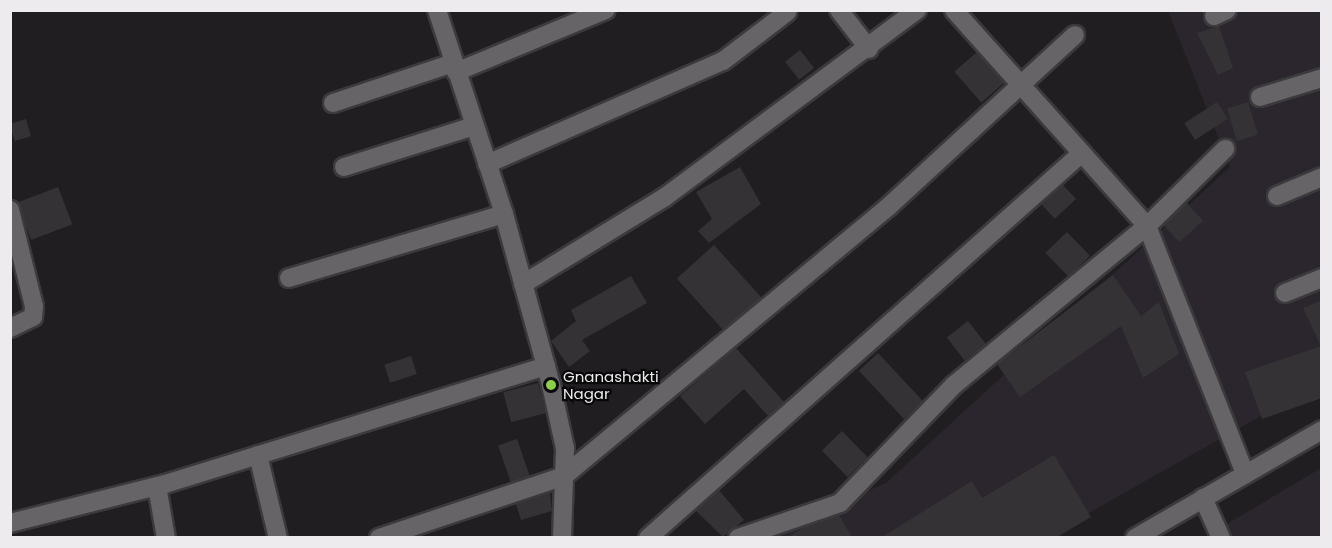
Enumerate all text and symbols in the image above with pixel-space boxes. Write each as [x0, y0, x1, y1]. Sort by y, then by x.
place label: Gnanashakti Nagar [563, 367, 659, 402]
marker: Gnanashakti Nagar [544, 378, 558, 392]

